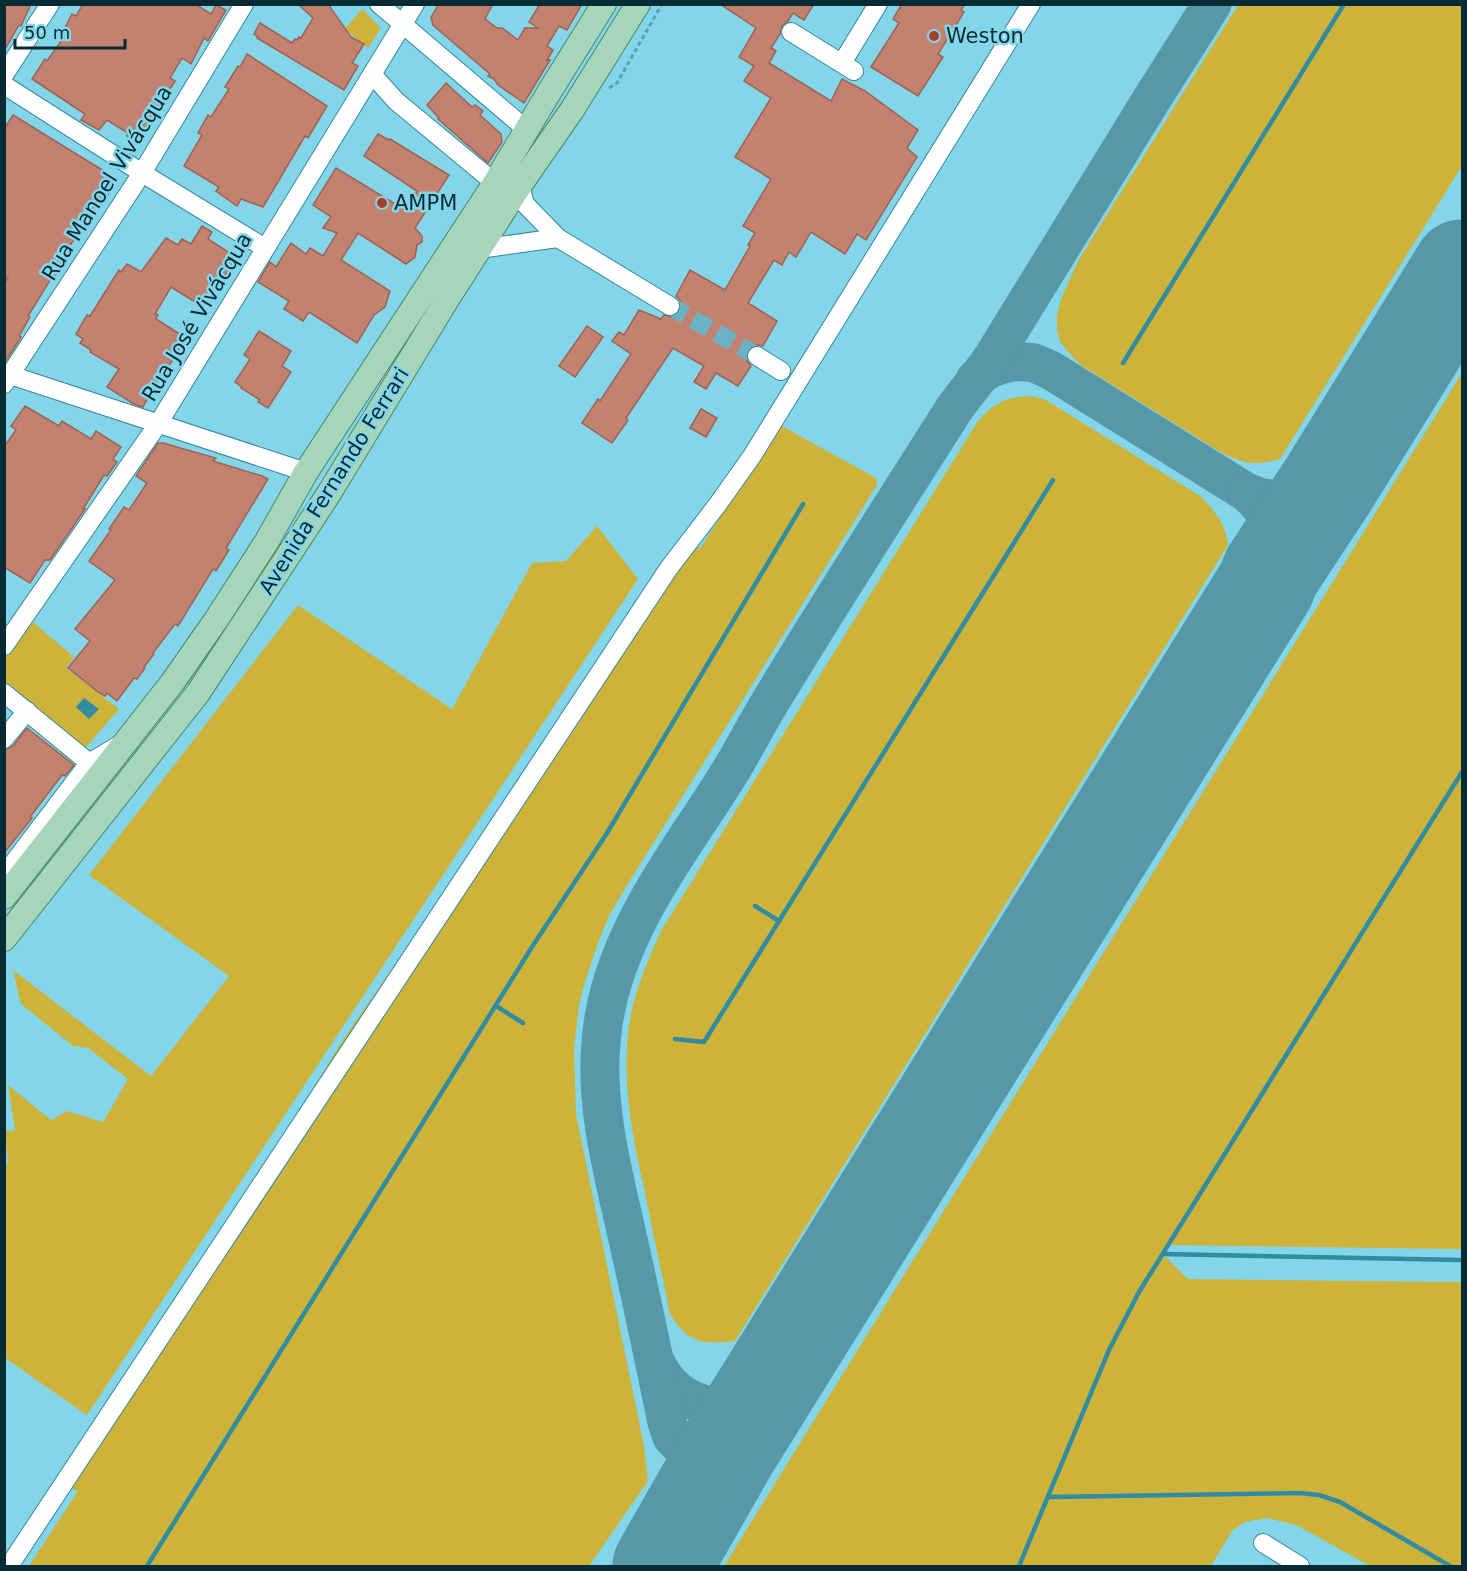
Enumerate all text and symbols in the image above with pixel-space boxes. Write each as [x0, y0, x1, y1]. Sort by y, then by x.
scale bar [15, 12, 124, 50]
text: 50 m [24, 22, 70, 43]
place label: Weston [946, 24, 1024, 48]
marker: Weston [927, 29, 941, 43]
street label: Rua Manoel Vivácqua [37, 81, 177, 285]
place label: AMPM [394, 191, 457, 215]
marker: AMPM [375, 196, 389, 210]
street label: Rua José Vivácqua [137, 228, 257, 406]
street label: Avenida Fernando Ferrari [254, 363, 414, 599]

